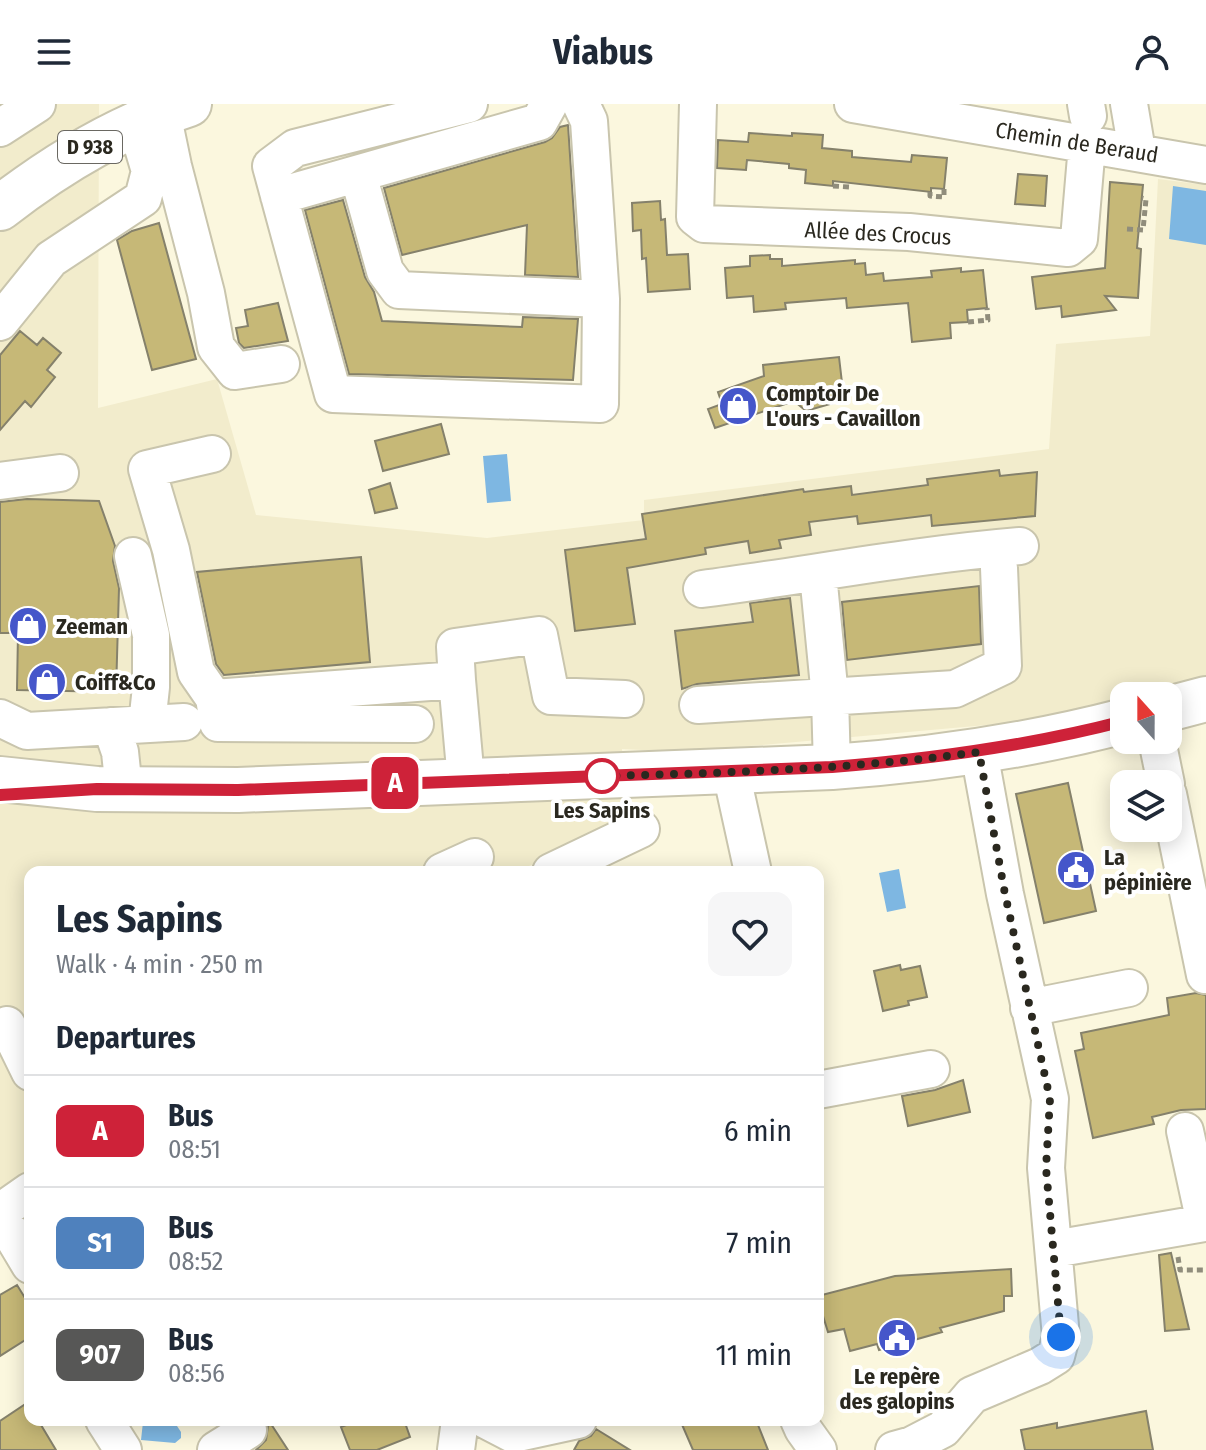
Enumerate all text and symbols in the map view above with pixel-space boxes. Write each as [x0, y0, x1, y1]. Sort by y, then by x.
icon: menu [32, 30, 76, 74]
text: Viabus [553, 30, 653, 74]
icon: person [1130, 30, 1174, 74]
street label: Chemin de Beraud [994, 116, 1160, 169]
road number: D 938 [58, 131, 122, 163]
street label: Allée des Crocus [804, 216, 952, 251]
place label: Comptoir De L'ours - Cavaillon [766, 380, 920, 432]
shop icon: Comptoir De L'ours - Cavaillon [717, 385, 759, 427]
shop icon: Zeeman [7, 605, 49, 647]
place label: Zeeman [56, 613, 128, 640]
shop icon: Coiff&Co [26, 661, 68, 703]
place label: Coiff&Co [75, 669, 156, 696]
north arrow [1110, 682, 1182, 754]
map controls [1110, 682, 1182, 842]
line badge: A [369, 757, 421, 809]
marker: Les Sapins [585, 759, 619, 793]
text: A [387, 766, 403, 799]
button: layers [1110, 770, 1182, 842]
place label: Les Sapins [554, 797, 651, 824]
place label: La pépinière [1104, 844, 1192, 896]
public building icon: La pépinière [1055, 849, 1097, 891]
button: heart [708, 892, 792, 976]
text: Les Sapins [56, 896, 222, 942]
text: Walk · 4 min · 250 m [56, 949, 264, 980]
text: Departures [56, 1020, 196, 1056]
text: Bus [168, 1098, 213, 1134]
text: 6 min [724, 1113, 792, 1149]
text: A [92, 1114, 108, 1147]
text: 08:51 [168, 1134, 221, 1165]
text: Bus [168, 1210, 213, 1246]
text: 7 min [726, 1225, 792, 1261]
text: S1 [87, 1226, 113, 1259]
text: 08:52 [168, 1246, 223, 1277]
public building icon: Le repère des galopins [876, 1317, 918, 1359]
your location [1041, 1317, 1081, 1357]
text: Bus [168, 1322, 213, 1358]
text: 11 min [716, 1337, 792, 1373]
text: 907 [79, 1338, 121, 1371]
text: 08:56 [168, 1358, 225, 1389]
place label: Le repère des galopins [840, 1363, 955, 1415]

